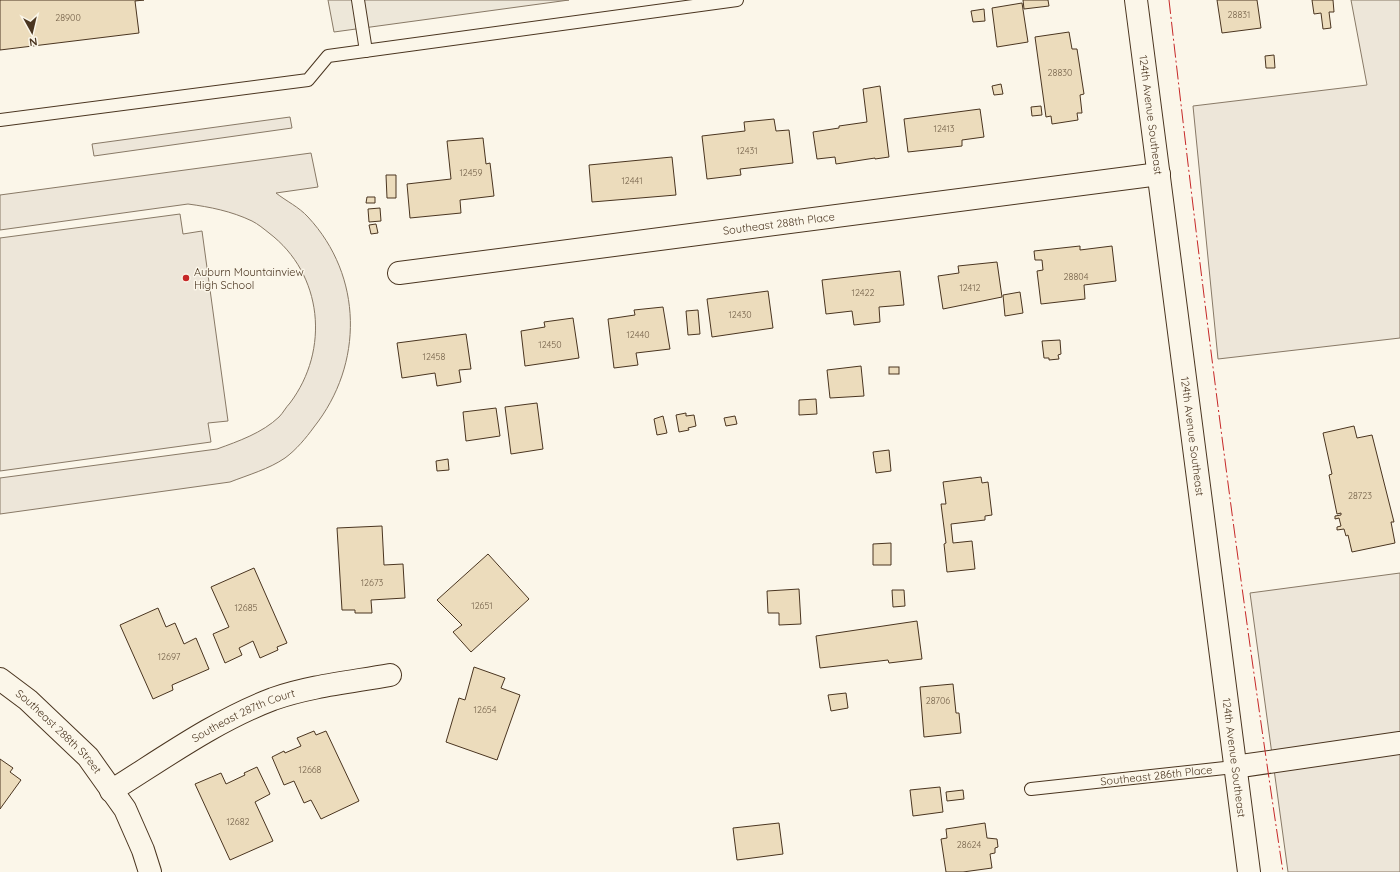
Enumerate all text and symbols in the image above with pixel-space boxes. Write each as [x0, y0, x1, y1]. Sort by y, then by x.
house number: 28831 [1228, 9, 1250, 20]
north arrow [12, 12, 52, 52]
house number: 28900 [55, 12, 81, 23]
text: N [28, 34, 38, 49]
street label: 124th Avenue Southeast [1136, 54, 1166, 176]
house number: 28830 [1048, 67, 1072, 78]
house number: 12413 [934, 123, 955, 134]
house number: 12431 [737, 145, 757, 156]
house number: 12459 [460, 167, 482, 178]
house number: 12441 [622, 175, 642, 186]
street label: Southeast 288th Place [722, 209, 836, 238]
place label: Auburn Mountainview High School [194, 265, 304, 292]
house number: 28804 [1064, 271, 1089, 282]
marker: Auburn Mountainview High School [181, 273, 191, 283]
house number: 12412 [959, 282, 981, 293]
house number: 12422 [852, 287, 874, 298]
house number: 12430 [729, 309, 752, 320]
house number: 12440 [626, 329, 650, 340]
house number: 12450 [538, 339, 562, 350]
house number: 12458 [423, 351, 446, 362]
street label: 124th Avenue Southeast [1178, 376, 1207, 497]
house number: 28723 [1348, 490, 1372, 501]
house number: 12673 [361, 577, 384, 588]
house number: 12651 [471, 600, 493, 611]
house number: 12685 [235, 602, 258, 613]
house number: 12697 [158, 651, 181, 662]
street label: Southeast 288th Street [13, 686, 105, 777]
street label: Southeast 287th Court [189, 686, 297, 745]
house number: 28706 [926, 695, 950, 706]
street label: 124th Avenue Southeast [1220, 697, 1249, 819]
house number: 12654 [474, 704, 497, 715]
street label: Southeast 286th Place [1100, 762, 1213, 788]
house number: 12668 [299, 764, 322, 775]
house number: 12682 [226, 816, 250, 827]
house number: 28624 [957, 839, 981, 850]

